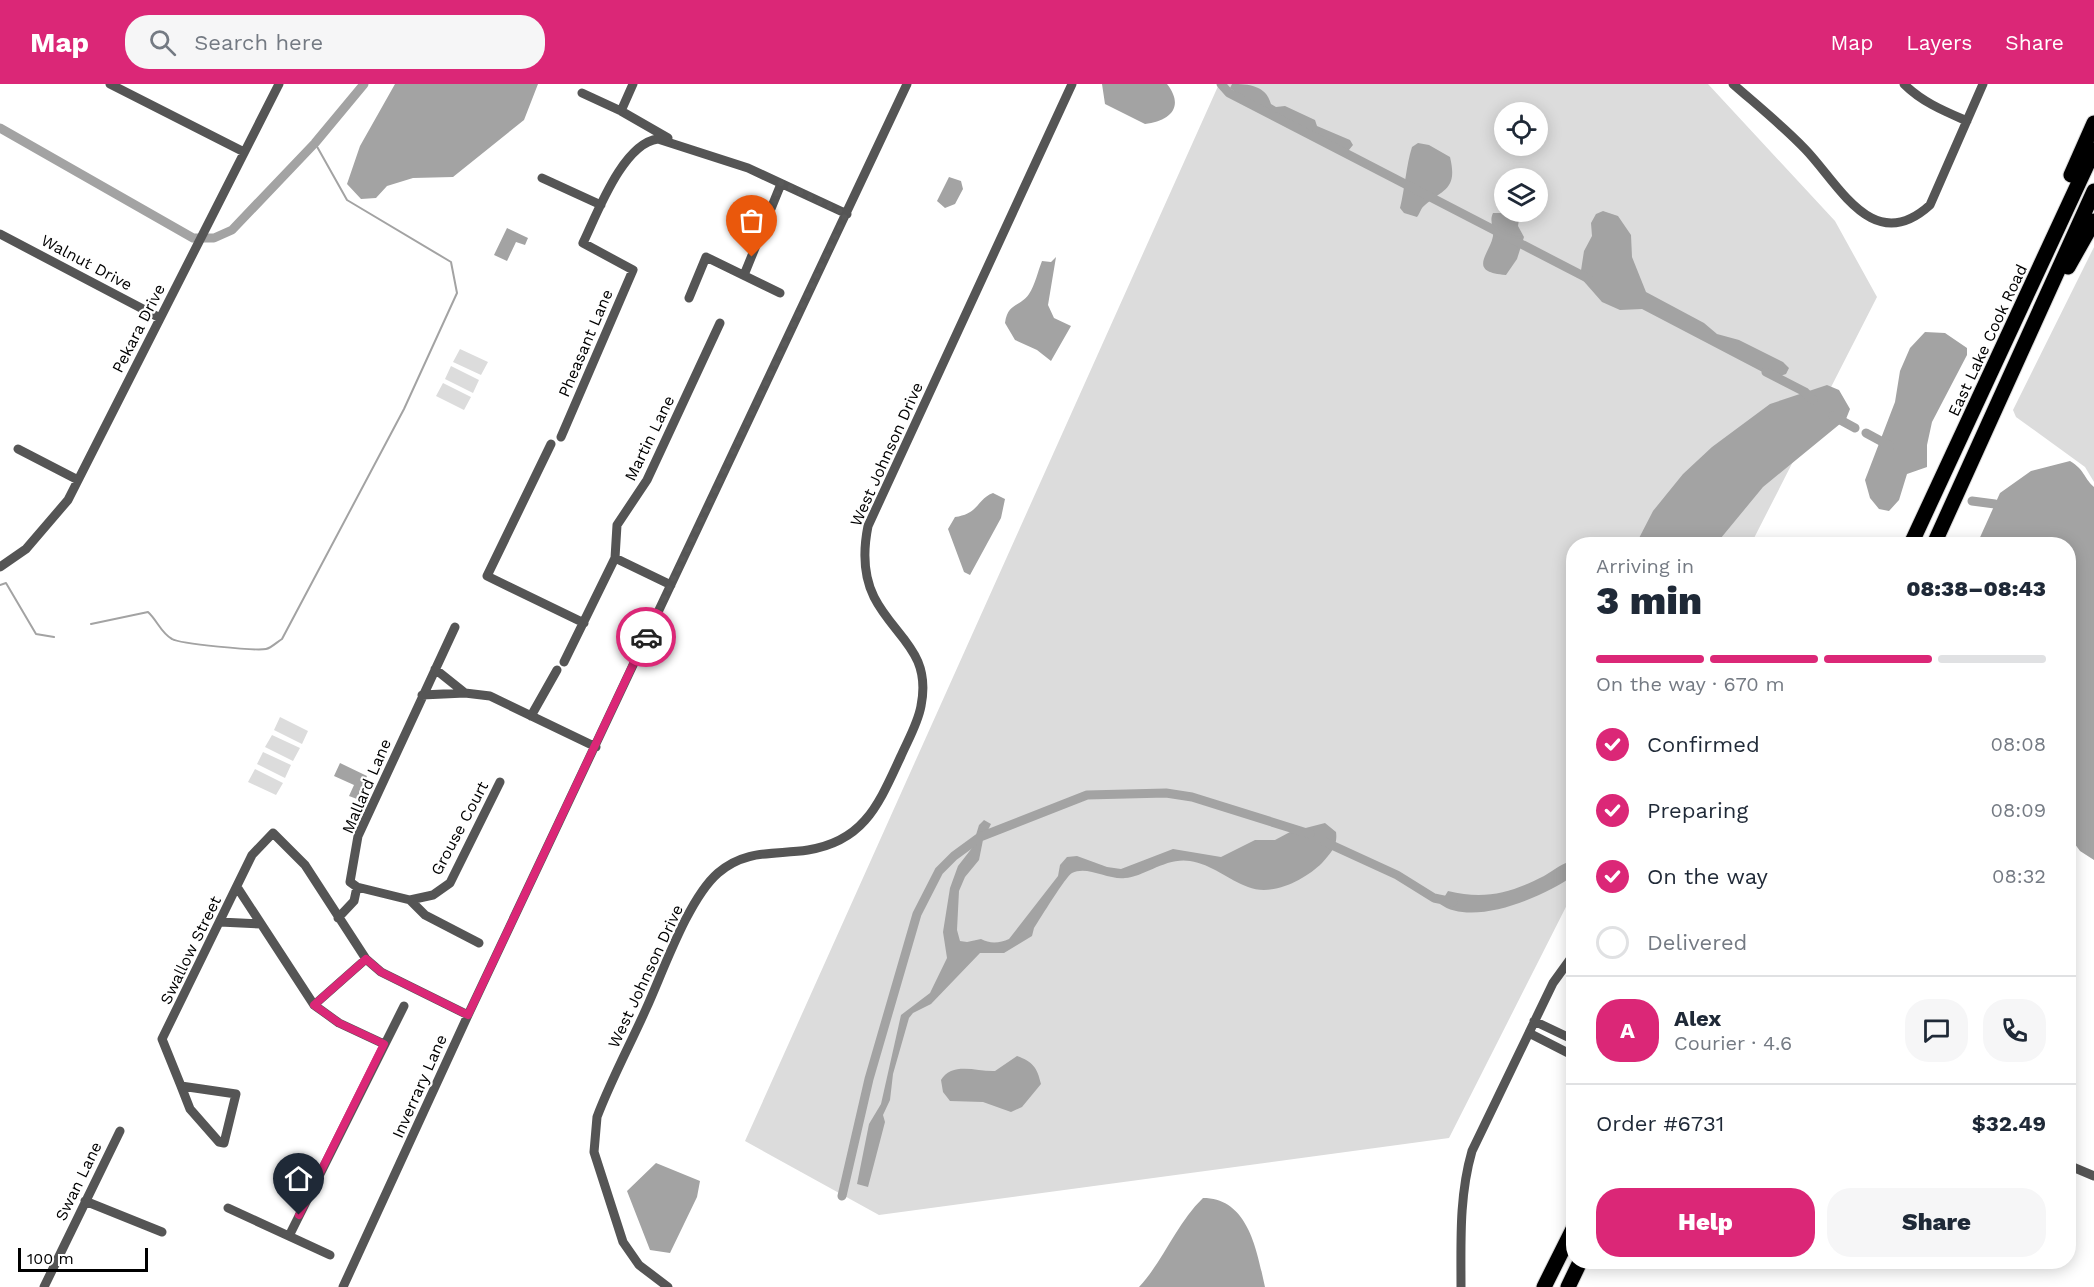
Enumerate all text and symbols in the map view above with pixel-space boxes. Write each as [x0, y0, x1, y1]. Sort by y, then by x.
search box [125, 15, 545, 69]
text: Map [30, 26, 89, 59]
icon: search [146, 26, 179, 59]
text: Search here [194, 30, 323, 55]
text: Map [1830, 30, 1873, 55]
text: Layers [1906, 30, 1972, 55]
text: Share [2005, 30, 2064, 55]
map controls [1494, 102, 1548, 222]
button: locate [1494, 102, 1548, 156]
button: layers [1494, 168, 1548, 222]
pin [726, 195, 777, 257]
icon: bag [735, 204, 768, 237]
street label: Walnut Drive [38, 230, 136, 294]
street label: East Lake Cook Road [1944, 261, 2031, 419]
street label: Pekara Drive [108, 281, 169, 376]
street label: Pheasant Lane [554, 286, 617, 400]
street label: West Johnson Drive [846, 379, 927, 529]
street label: Martin Lane [621, 392, 678, 484]
text: Arriving in [1596, 554, 1694, 578]
text: 08:38–08:43 [1906, 576, 2046, 601]
text: 3 min [1596, 578, 1702, 623]
courier [616, 607, 676, 667]
icon: car [630, 621, 663, 654]
text: On the way · 670 m [1596, 672, 1785, 696]
icon: check [1596, 728, 1629, 761]
text: Confirmed [1647, 732, 1760, 757]
text: 08:08 [1991, 732, 2046, 756]
street label: Mallard Lane [338, 736, 395, 836]
street label: Grouse Court [427, 778, 492, 878]
icon: check [1596, 794, 1629, 827]
text: Preparing [1647, 798, 1748, 823]
text: 08:09 [1991, 798, 2046, 822]
icon: check [1596, 860, 1629, 893]
text: On the way [1647, 864, 1768, 889]
text: 08:32 [1992, 864, 2046, 888]
street label: Swallow Street [156, 893, 225, 1008]
street label: West Johnson Drive [604, 902, 687, 1051]
text: Delivered [1647, 930, 1747, 955]
button: chat [1905, 999, 1968, 1062]
button: phone [1983, 999, 2046, 1062]
text: Alex [1674, 1006, 1721, 1031]
text: A [1620, 1018, 1635, 1043]
street label: Inverrary Lane [388, 1031, 451, 1141]
text: Courier · 4.6 [1674, 1031, 1792, 1055]
text: Order #6731 [1596, 1111, 1724, 1136]
text: $32.49 [1972, 1111, 2046, 1136]
street label: Swan Lane [51, 1139, 106, 1224]
pin [273, 1153, 324, 1215]
icon: home [282, 1162, 315, 1195]
button: Help [1596, 1188, 1815, 1257]
button: Share [1827, 1188, 2046, 1257]
scale bar [18, 1245, 148, 1272]
text: 100 m [27, 1249, 74, 1268]

